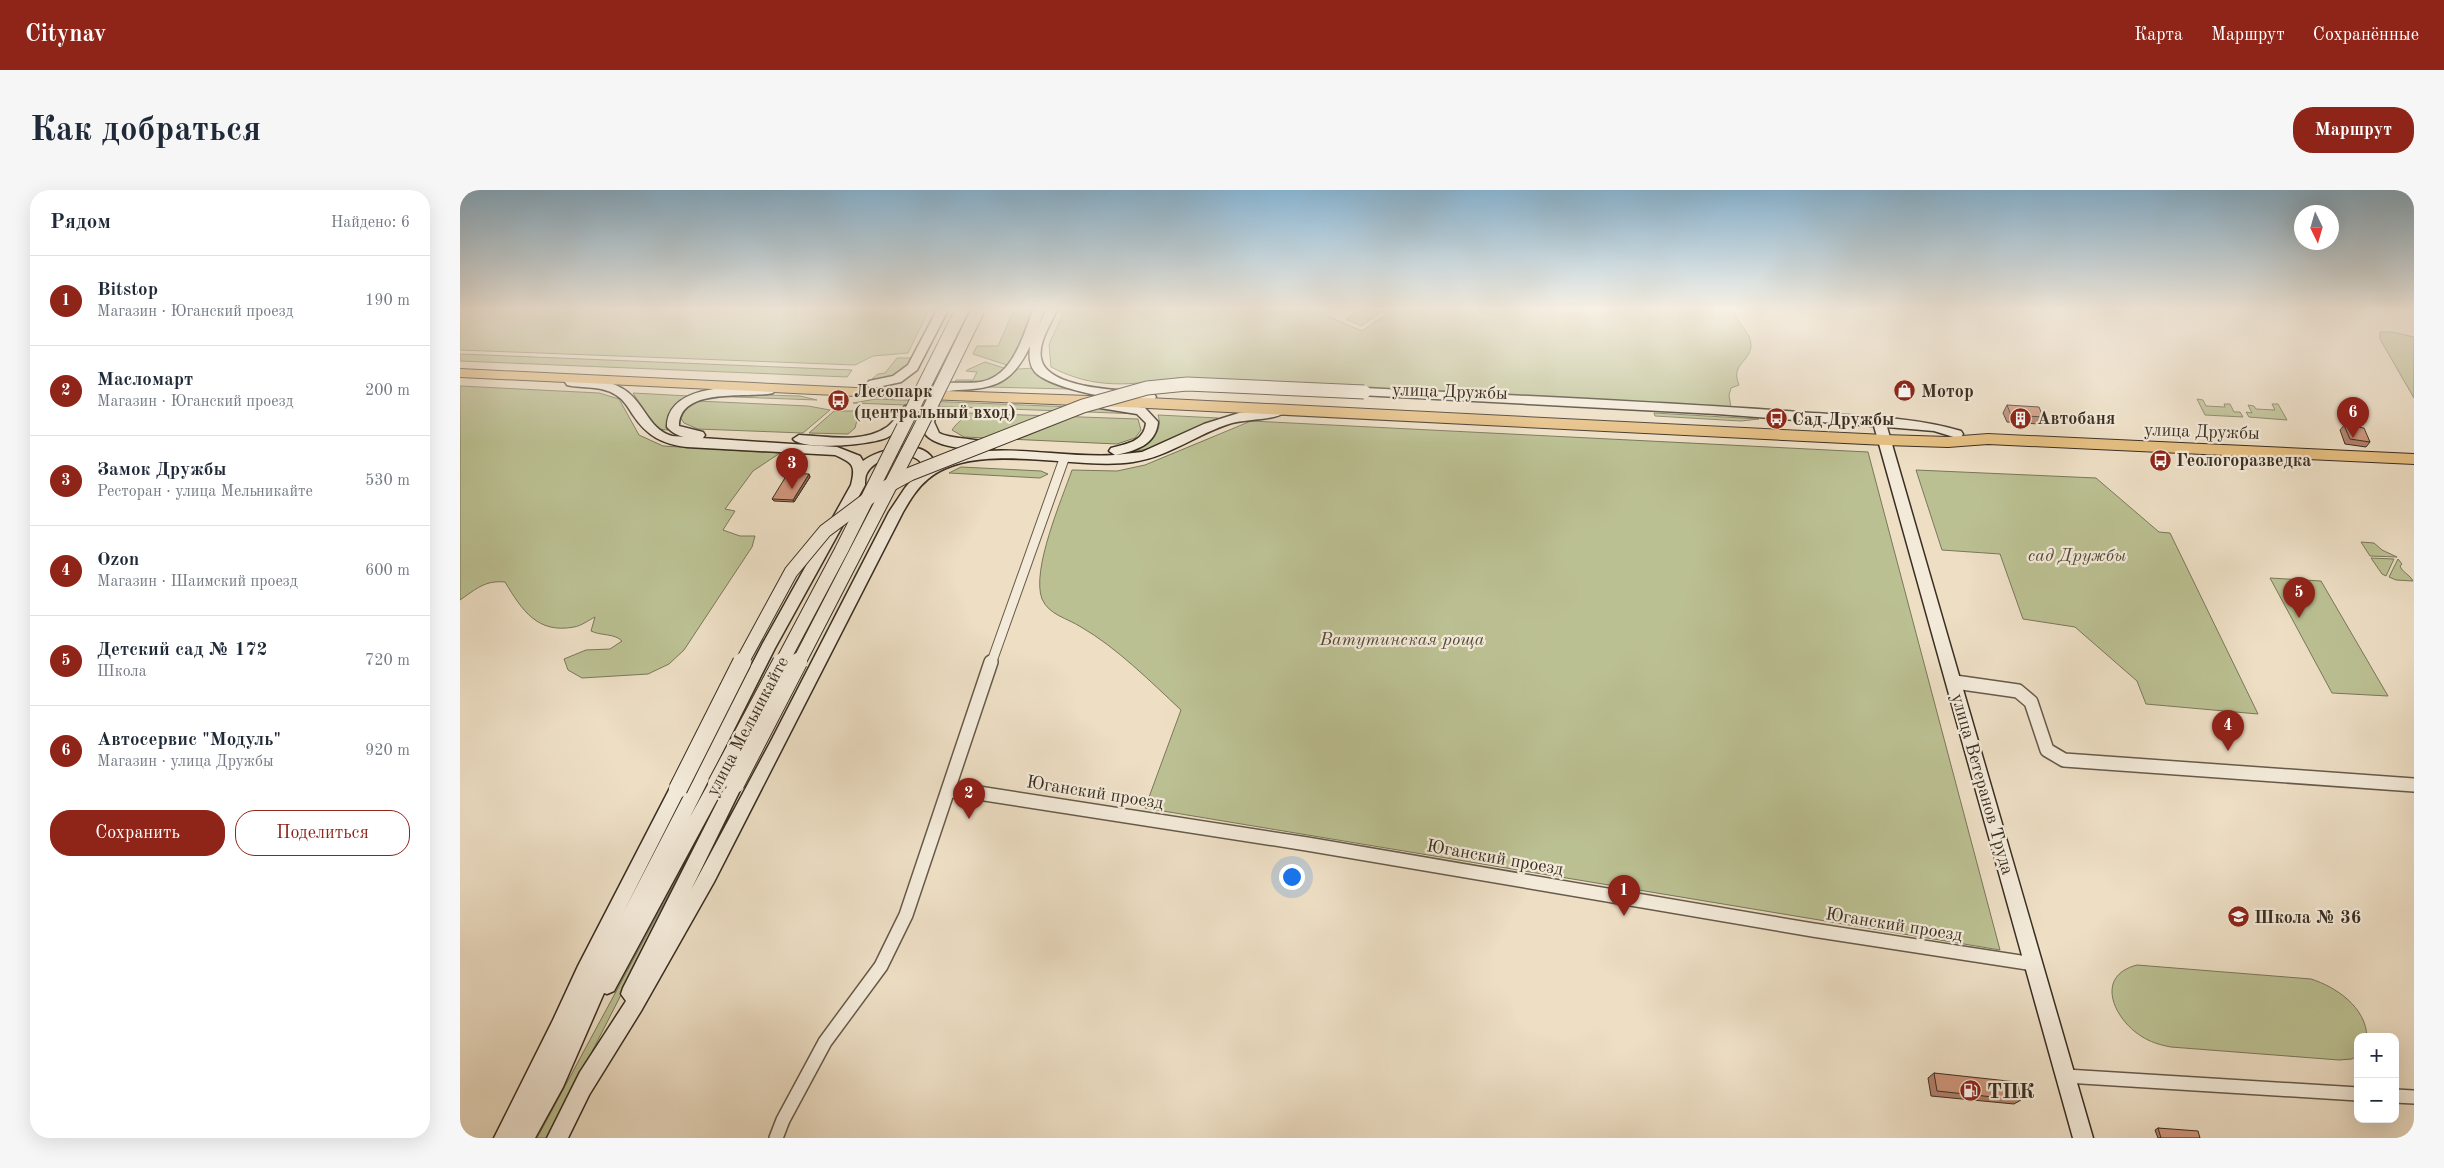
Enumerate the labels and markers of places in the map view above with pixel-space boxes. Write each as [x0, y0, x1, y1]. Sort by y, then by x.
shop icon: Мотор [1893, 379, 1917, 403]
place label: Лесопарк (центральный вход) [854, 383, 1016, 422]
place label: Мотор [1921, 383, 1974, 401]
bus stop icon: Лесопарк (центральный вход) [826, 389, 850, 413]
pin: 6 [2337, 397, 2369, 438]
building icon: Автобаня [2009, 406, 2033, 430]
bus stop icon: Сад Дружбы [1764, 407, 1788, 431]
place label: Автобаня [2037, 410, 2115, 428]
place label: Сад Дружбы [1792, 411, 1894, 429]
pin: 3 [776, 448, 808, 489]
bus stop icon: Геологоразведка [2148, 448, 2172, 472]
place label: Геологоразведка [2176, 452, 2311, 470]
pin: 5 [2283, 577, 2315, 618]
pin: 4 [2212, 710, 2244, 751]
pin: 2 [953, 778, 985, 819]
pin: 1 [1608, 875, 1640, 916]
school or university icon: Школа № 36 [2226, 905, 2250, 929]
place label: Школа № 36 [2254, 909, 2361, 927]
fuel station icon: ТПК [1959, 1079, 1983, 1103]
place label: ТПК [1987, 1082, 2035, 1103]

